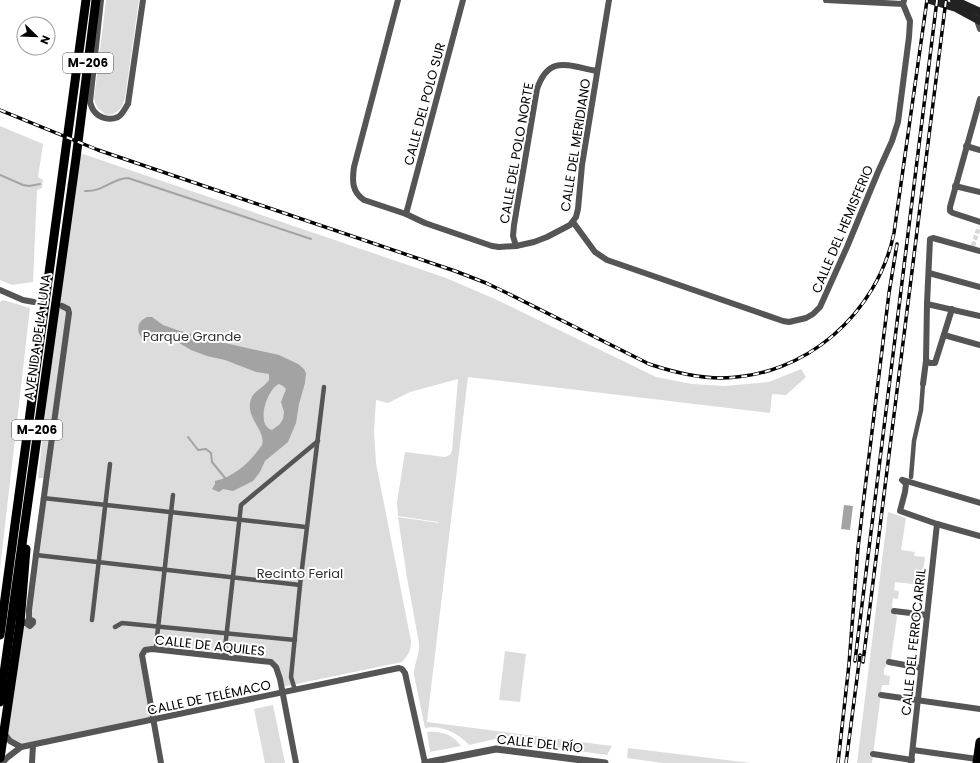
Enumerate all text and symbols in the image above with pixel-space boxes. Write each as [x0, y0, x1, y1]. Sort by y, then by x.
north arrow [16, 16, 56, 56]
text: N [36, 33, 54, 47]
street label: CALLE DEL POLO SUR [399, 40, 450, 168]
road number: M-206 [63, 53, 113, 73]
street label: CALLE DEL MERIDIANO [556, 77, 595, 213]
street label: CALLE DEL POLO NORTE [495, 81, 538, 225]
street label: CALLE DEL HEMISFERIO [807, 162, 878, 296]
street label: AVENIDA DE LA LUNA [19, 272, 56, 401]
park label: Parque Grande [143, 327, 241, 346]
road number: M-206 [12, 420, 62, 440]
park label: Recinto Ferial [257, 564, 343, 583]
street label: CALLE DEL FERROCARRIL [896, 567, 931, 717]
street label: CALLE DE AQUILES [154, 630, 266, 661]
street label: CALLE DE TELÉMACO [146, 675, 273, 720]
street label: CALLE DEL RÍO [496, 730, 584, 757]

